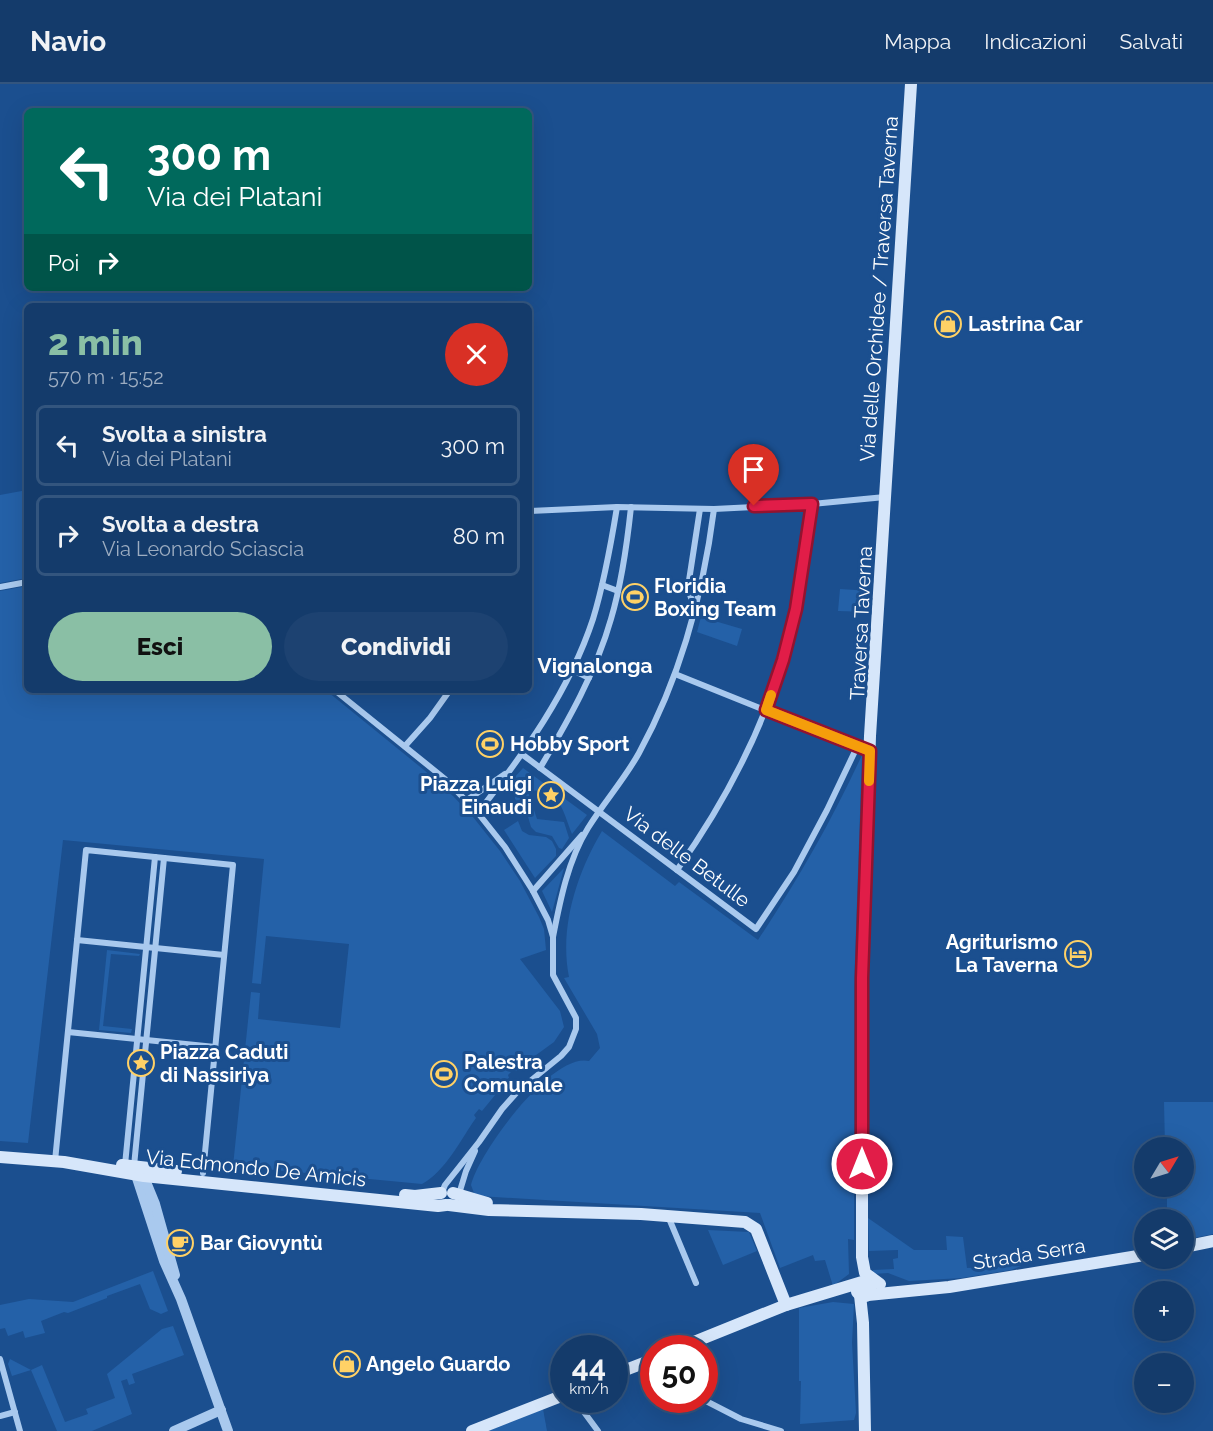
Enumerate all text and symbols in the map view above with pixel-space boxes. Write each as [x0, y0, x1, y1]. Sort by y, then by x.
text: Navio [30, 25, 106, 58]
text: Mappa [884, 29, 951, 54]
text: Indicazioni [984, 29, 1087, 54]
text: Salvati [1120, 29, 1183, 54]
street label: Via delle Orchidee / Traversa Taverna [855, 115, 903, 463]
text: 300 m [147, 131, 271, 180]
icon: left [48, 132, 126, 210]
text: Via dei Platani [147, 181, 322, 212]
icon: right [91, 246, 124, 279]
text: Poi [48, 250, 79, 276]
shop icon: Lastrina Car [933, 309, 963, 339]
place label: Lastrina Car [968, 312, 1083, 336]
text: 2 min [48, 321, 143, 363]
button: close [445, 323, 508, 386]
text: 570 m · 15:52 [48, 365, 164, 389]
text: Svolta a sinistra [102, 421, 267, 447]
icon: left [51, 429, 84, 462]
text: 300 m [440, 433, 505, 459]
pin [728, 444, 779, 506]
text: Via dei Platani [102, 447, 232, 471]
icon: arrive [737, 453, 770, 486]
text: Svolta a destra [102, 511, 259, 537]
icon: right [51, 519, 84, 552]
text: 80 m [453, 523, 505, 549]
text: Via Leonardo Sciascia [102, 537, 304, 561]
street label: Traversa Taverna [845, 545, 877, 701]
place label: Floridia Boxing Team [654, 574, 776, 621]
sports icon: Floridia Boxing Team [620, 582, 650, 612]
button: Esci [48, 612, 272, 681]
button: Condividi [284, 612, 508, 681]
district label: Vignalonga [537, 653, 653, 678]
sports icon: Hobby Sport [475, 729, 505, 759]
place label: Hobby Sport [510, 732, 630, 756]
place label: Piazza Luigi Einaudi [420, 772, 532, 819]
place icon: Piazza Luigi Einaudi [536, 780, 566, 810]
street label: Via delle Betulle [619, 802, 755, 912]
place label: Agriturismo La Taverna [946, 930, 1058, 977]
hotel icon: Agriturismo La Taverna [1063, 939, 1093, 969]
place label: Piazza Caduti di Nassiriya [160, 1040, 288, 1087]
place icon: Piazza Caduti di Nassiriya [126, 1048, 156, 1078]
place label: Palestra Comunale [464, 1050, 563, 1097]
sports icon: Palestra Comunale [429, 1059, 459, 1089]
position arrow [830, 1132, 894, 1196]
north arrow [1134, 1137, 1194, 1197]
map controls [1134, 1137, 1194, 1413]
street label: Via Edmondo De Amicis [145, 1144, 367, 1192]
button: layers [1134, 1209, 1194, 1269]
cafe icon: Bar Giovyntù [165, 1228, 195, 1258]
place label: Bar Giovyntù [200, 1231, 323, 1255]
street label: Strada Serra [971, 1233, 1087, 1275]
button: + [1134, 1281, 1194, 1341]
speed limit sign: 50 [640, 1335, 718, 1413]
shop icon: Angelo Guardo [332, 1349, 362, 1379]
text: 44 [572, 1349, 606, 1384]
place label: Angelo Guardo [366, 1352, 510, 1376]
button: − [1134, 1353, 1194, 1413]
text: km/h [569, 1380, 609, 1398]

